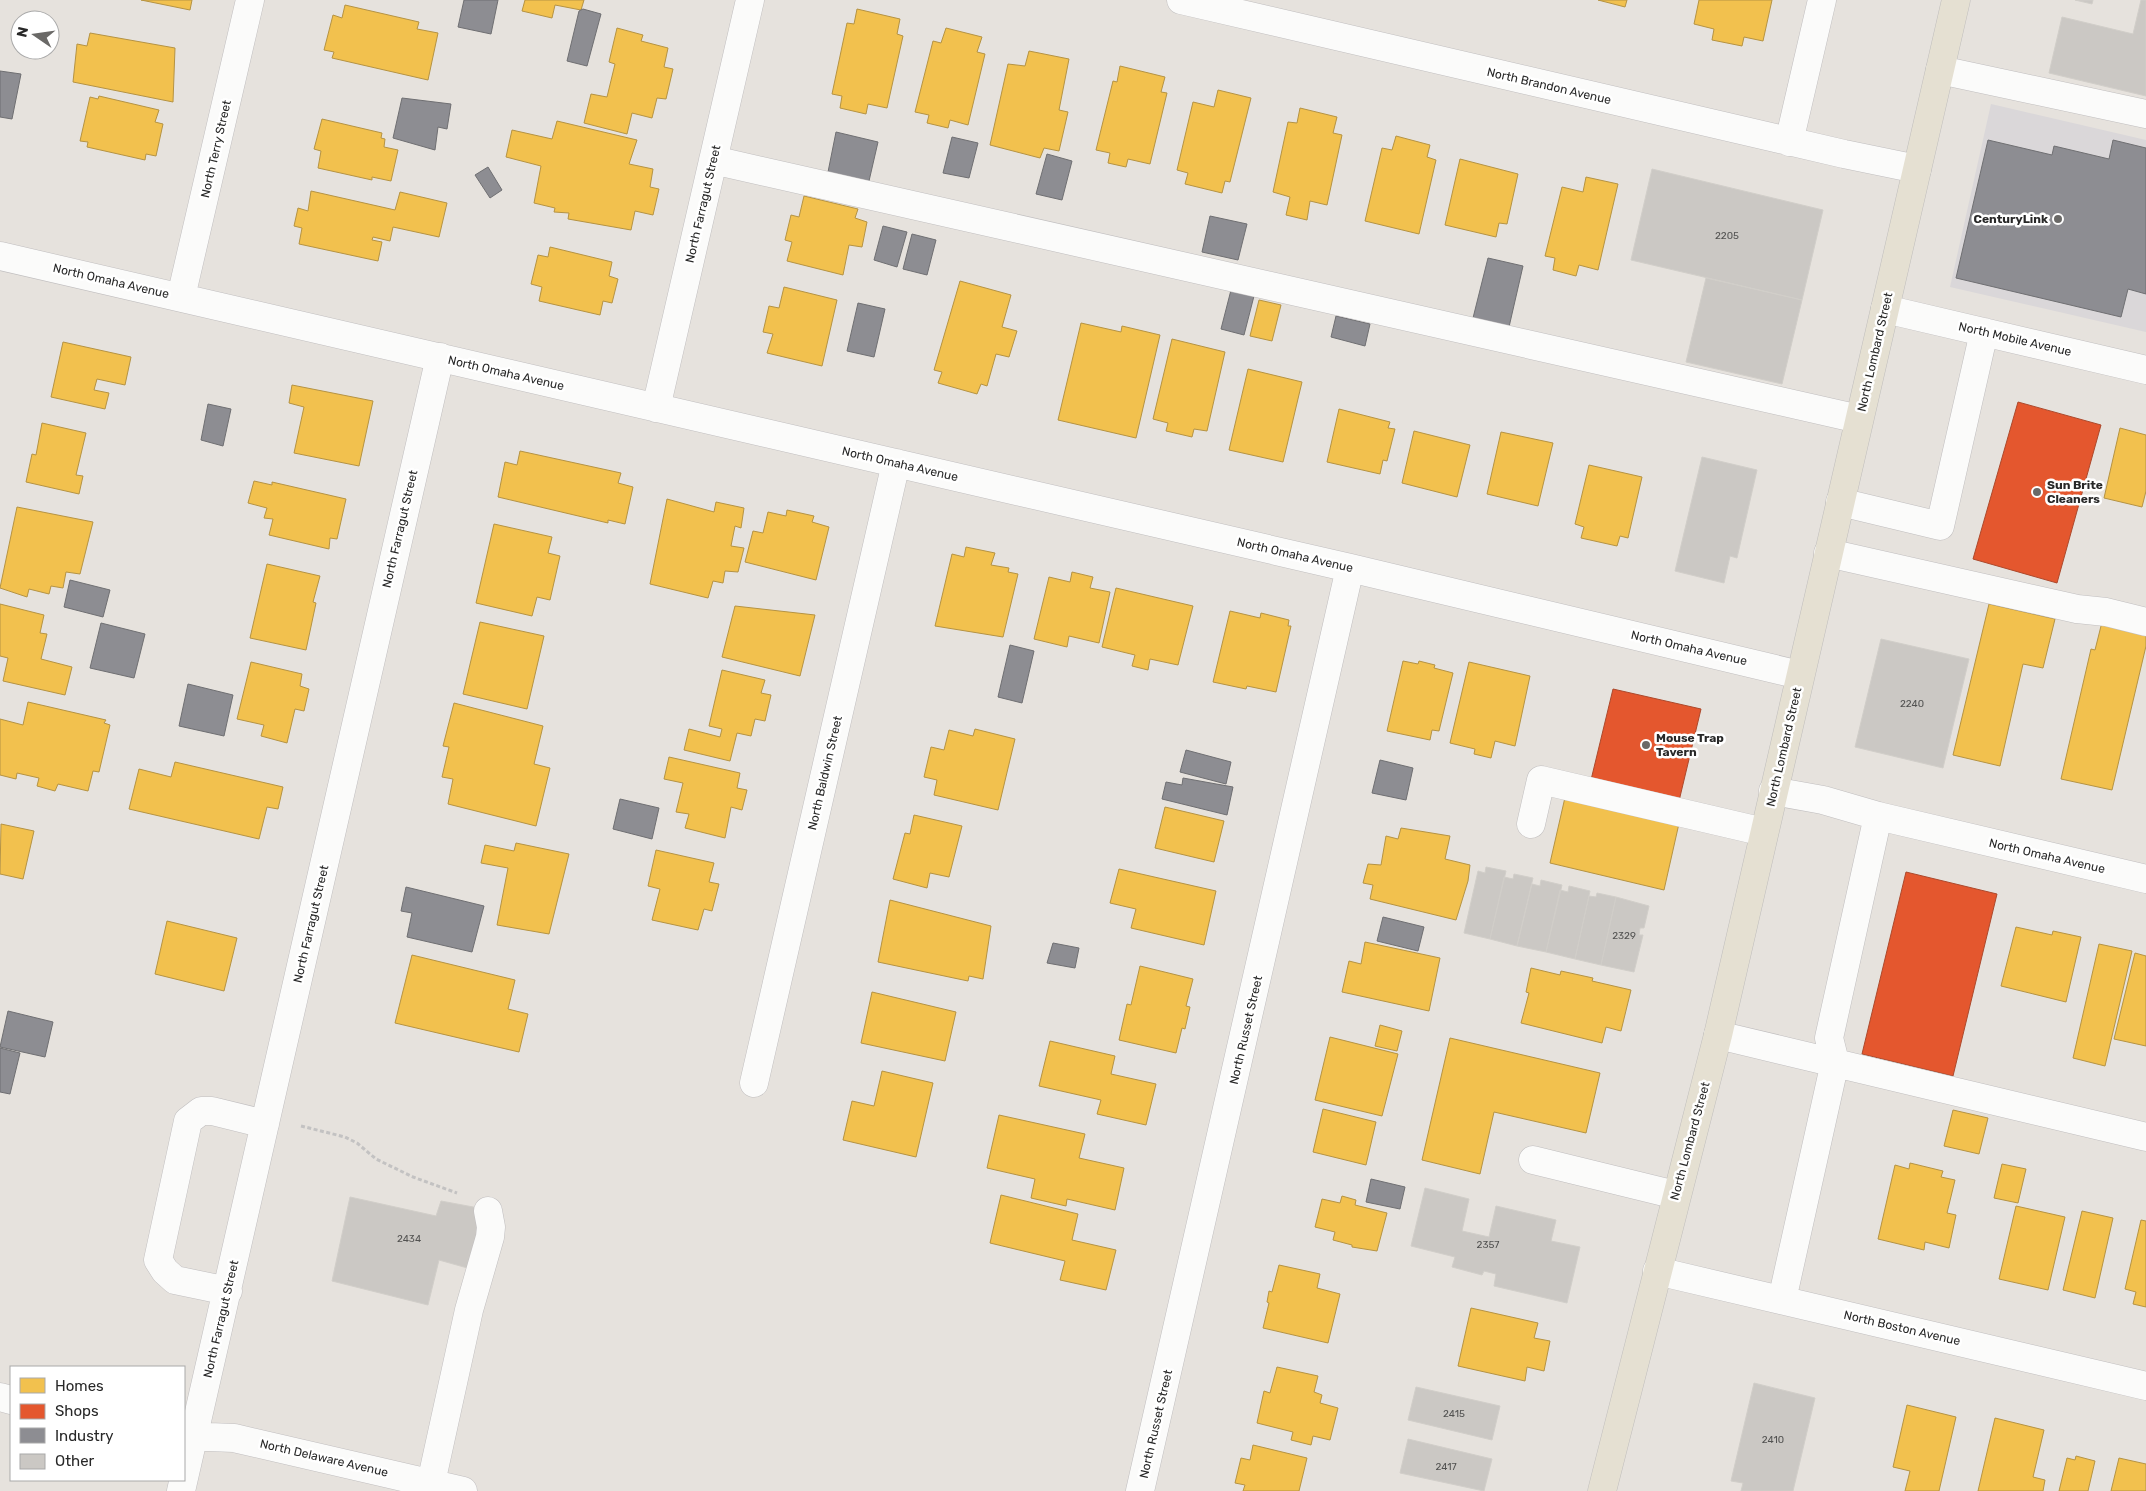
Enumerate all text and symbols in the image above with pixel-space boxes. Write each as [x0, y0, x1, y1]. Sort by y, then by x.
north arrow [10, 10, 60, 60]
text: N [13, 25, 32, 39]
street label: North Brandon Avenue [1486, 65, 1613, 107]
street label: North Terry Street [198, 98, 234, 199]
street label: North Farragut Street [683, 143, 723, 264]
place label: CenturyLink [1974, 212, 2048, 226]
marker: CenturyLink [2052, 213, 2064, 225]
house number: 2205 [1715, 230, 1739, 242]
street label: North Omaha Avenue [52, 261, 171, 301]
street label: North Lombard Street [1854, 291, 1896, 413]
street label: North Mobile Avenue [1957, 319, 2073, 359]
street label: North Omaha Avenue [447, 353, 566, 393]
street label: North Omaha Avenue [841, 444, 960, 484]
street label: North Farragut Street [380, 468, 420, 589]
place label: Sun Brite Cleaners [2047, 478, 2103, 506]
marker: Sun Brite Cleaners [2031, 486, 2043, 498]
street label: North Omaha Avenue [1236, 535, 1355, 575]
street label: North Omaha Avenue [1630, 628, 1749, 668]
street label: North Lombard Street [1763, 686, 1805, 808]
house number: 2240 [1900, 698, 1924, 710]
street label: North Baldwin Street [805, 714, 845, 832]
place label: Mouse Trap Tavern [1656, 731, 1724, 759]
marker: Mouse Trap Tavern [1640, 739, 1652, 751]
street label: North Omaha Avenue [1988, 836, 2107, 876]
street label: North Farragut Street [291, 863, 331, 984]
house number: 2329 [1612, 930, 1636, 942]
street label: North Russet Street [1227, 974, 1265, 1086]
street label: North Lombard Street [1667, 1080, 1713, 1202]
house number: 2434 [397, 1233, 421, 1245]
house number: 2357 [1477, 1239, 1499, 1251]
street label: North Farragut Street [201, 1258, 241, 1379]
street label: North Boston Avenue [1842, 1308, 1962, 1348]
legend [10, 1366, 185, 1481]
street label: North Russet Street [1137, 1368, 1175, 1480]
text: Homes [55, 1377, 104, 1395]
text: Shops [55, 1402, 99, 1420]
house number: 2415 [1443, 1408, 1465, 1420]
text: Industry [55, 1427, 114, 1445]
house number: 2410 [1762, 1434, 1784, 1446]
street label: North Delaware Avenue [259, 1436, 390, 1480]
text: Other [55, 1452, 95, 1470]
house number: 2417 [1435, 1461, 1457, 1473]

